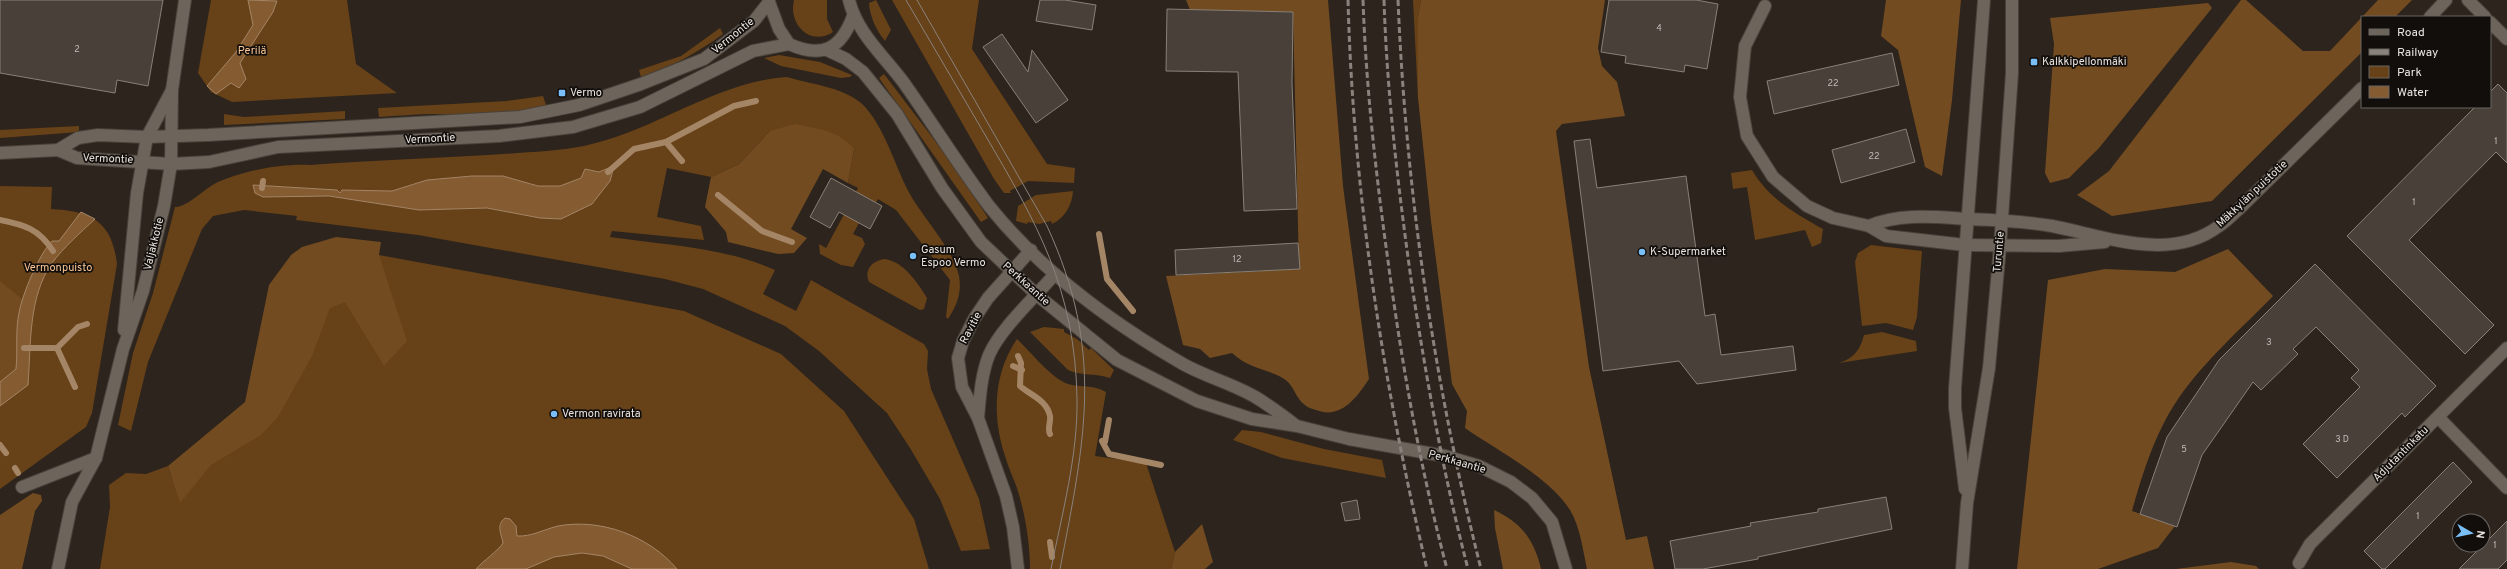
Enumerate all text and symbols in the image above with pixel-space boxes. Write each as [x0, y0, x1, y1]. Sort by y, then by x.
street label: Vermontie [709, 15, 757, 57]
legend [2361, 16, 2491, 108]
house number: 4 [1656, 23, 1662, 34]
text: Road [2397, 25, 2425, 41]
house number: 2 [74, 44, 80, 55]
park label: Perilä [238, 44, 267, 58]
text: Railway [2397, 45, 2438, 61]
place label: Kalkkipellonmäki [2042, 55, 2126, 69]
marker: Kalkkipellonmäki [2029, 57, 2039, 67]
text: Park [2397, 65, 2422, 81]
house number: 22 [1827, 78, 1839, 89]
text: Water [2397, 85, 2429, 101]
place label: Vermo [570, 86, 602, 100]
marker: Vermo [557, 88, 567, 98]
street label: Vermontie [404, 131, 456, 147]
house number: 1 [2494, 136, 2498, 147]
street label: Vermontie [82, 151, 134, 167]
house number: 22 [1868, 151, 1880, 162]
street label: Mäkkylän puistotie [2214, 157, 2290, 231]
house number: 1 [2412, 197, 2416, 208]
street label: Valjakkotie [141, 216, 167, 272]
street label: Turuntie [1990, 231, 2008, 273]
place label: Gasum Espoo Vermo [921, 243, 986, 270]
place label: K-Supermarket [1650, 245, 1726, 259]
marker: K-Supermarket [1637, 247, 1647, 257]
marker: Gasum Espoo Vermo [908, 251, 918, 261]
house number: 12 [1233, 254, 1241, 265]
street label: Perkkaantie [999, 259, 1053, 309]
park label: Vermonpuisto [24, 261, 92, 275]
street label: Ravitie [957, 310, 985, 346]
house number: 3 [2266, 337, 2272, 348]
place label: Vermon ravirata [562, 407, 641, 421]
marker: Vermon ravirata [549, 409, 559, 419]
street label: Adjutantinkatu [2370, 423, 2432, 485]
house number: 3 D [2335, 434, 2349, 445]
house number: 5 [2181, 444, 2187, 455]
street label: Perkkaantie [1427, 447, 1487, 477]
house number: 1 [2416, 511, 2420, 522]
north arrow [2451, 513, 2491, 553]
text: N [2472, 529, 2487, 539]
house number: 1 [2493, 540, 2497, 551]

